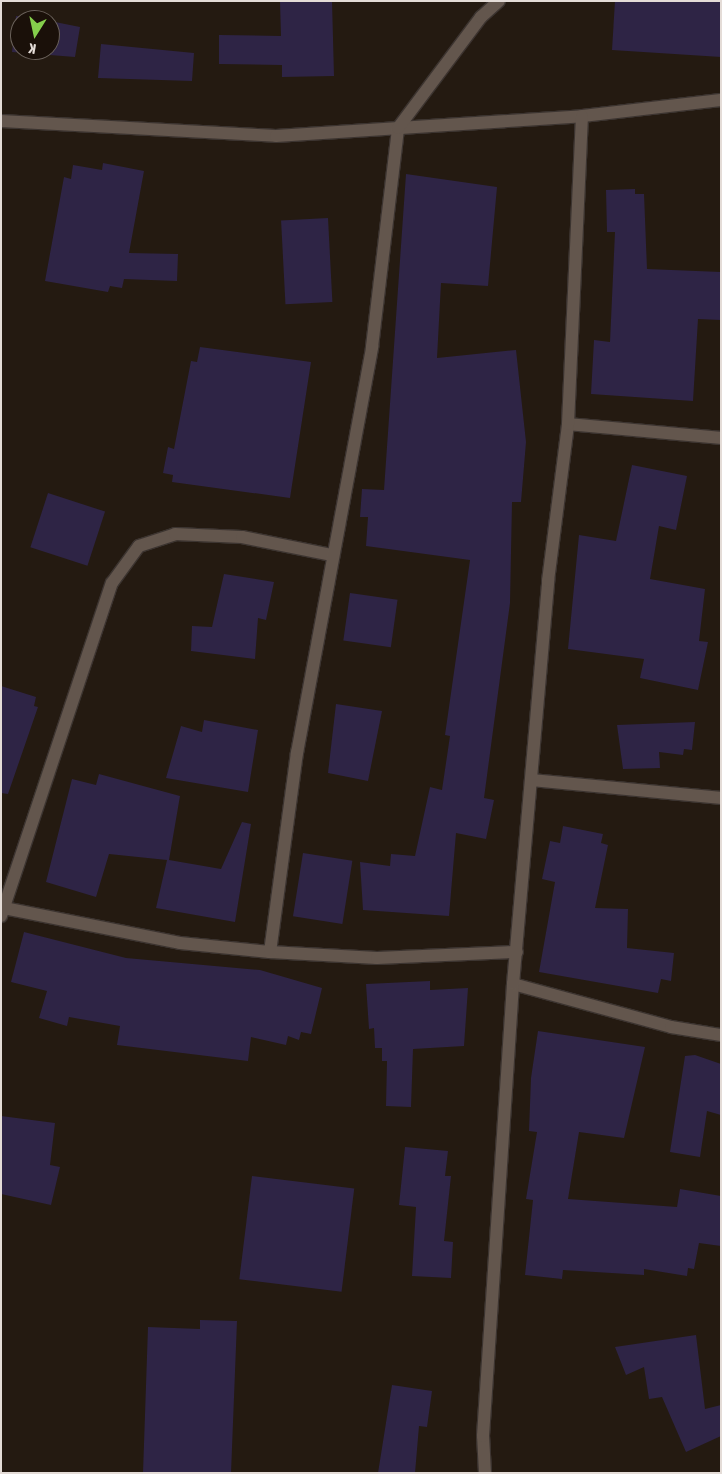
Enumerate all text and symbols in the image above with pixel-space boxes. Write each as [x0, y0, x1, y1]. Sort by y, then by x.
north arrow [10, 10, 60, 60]
text: K [28, 40, 37, 57]

